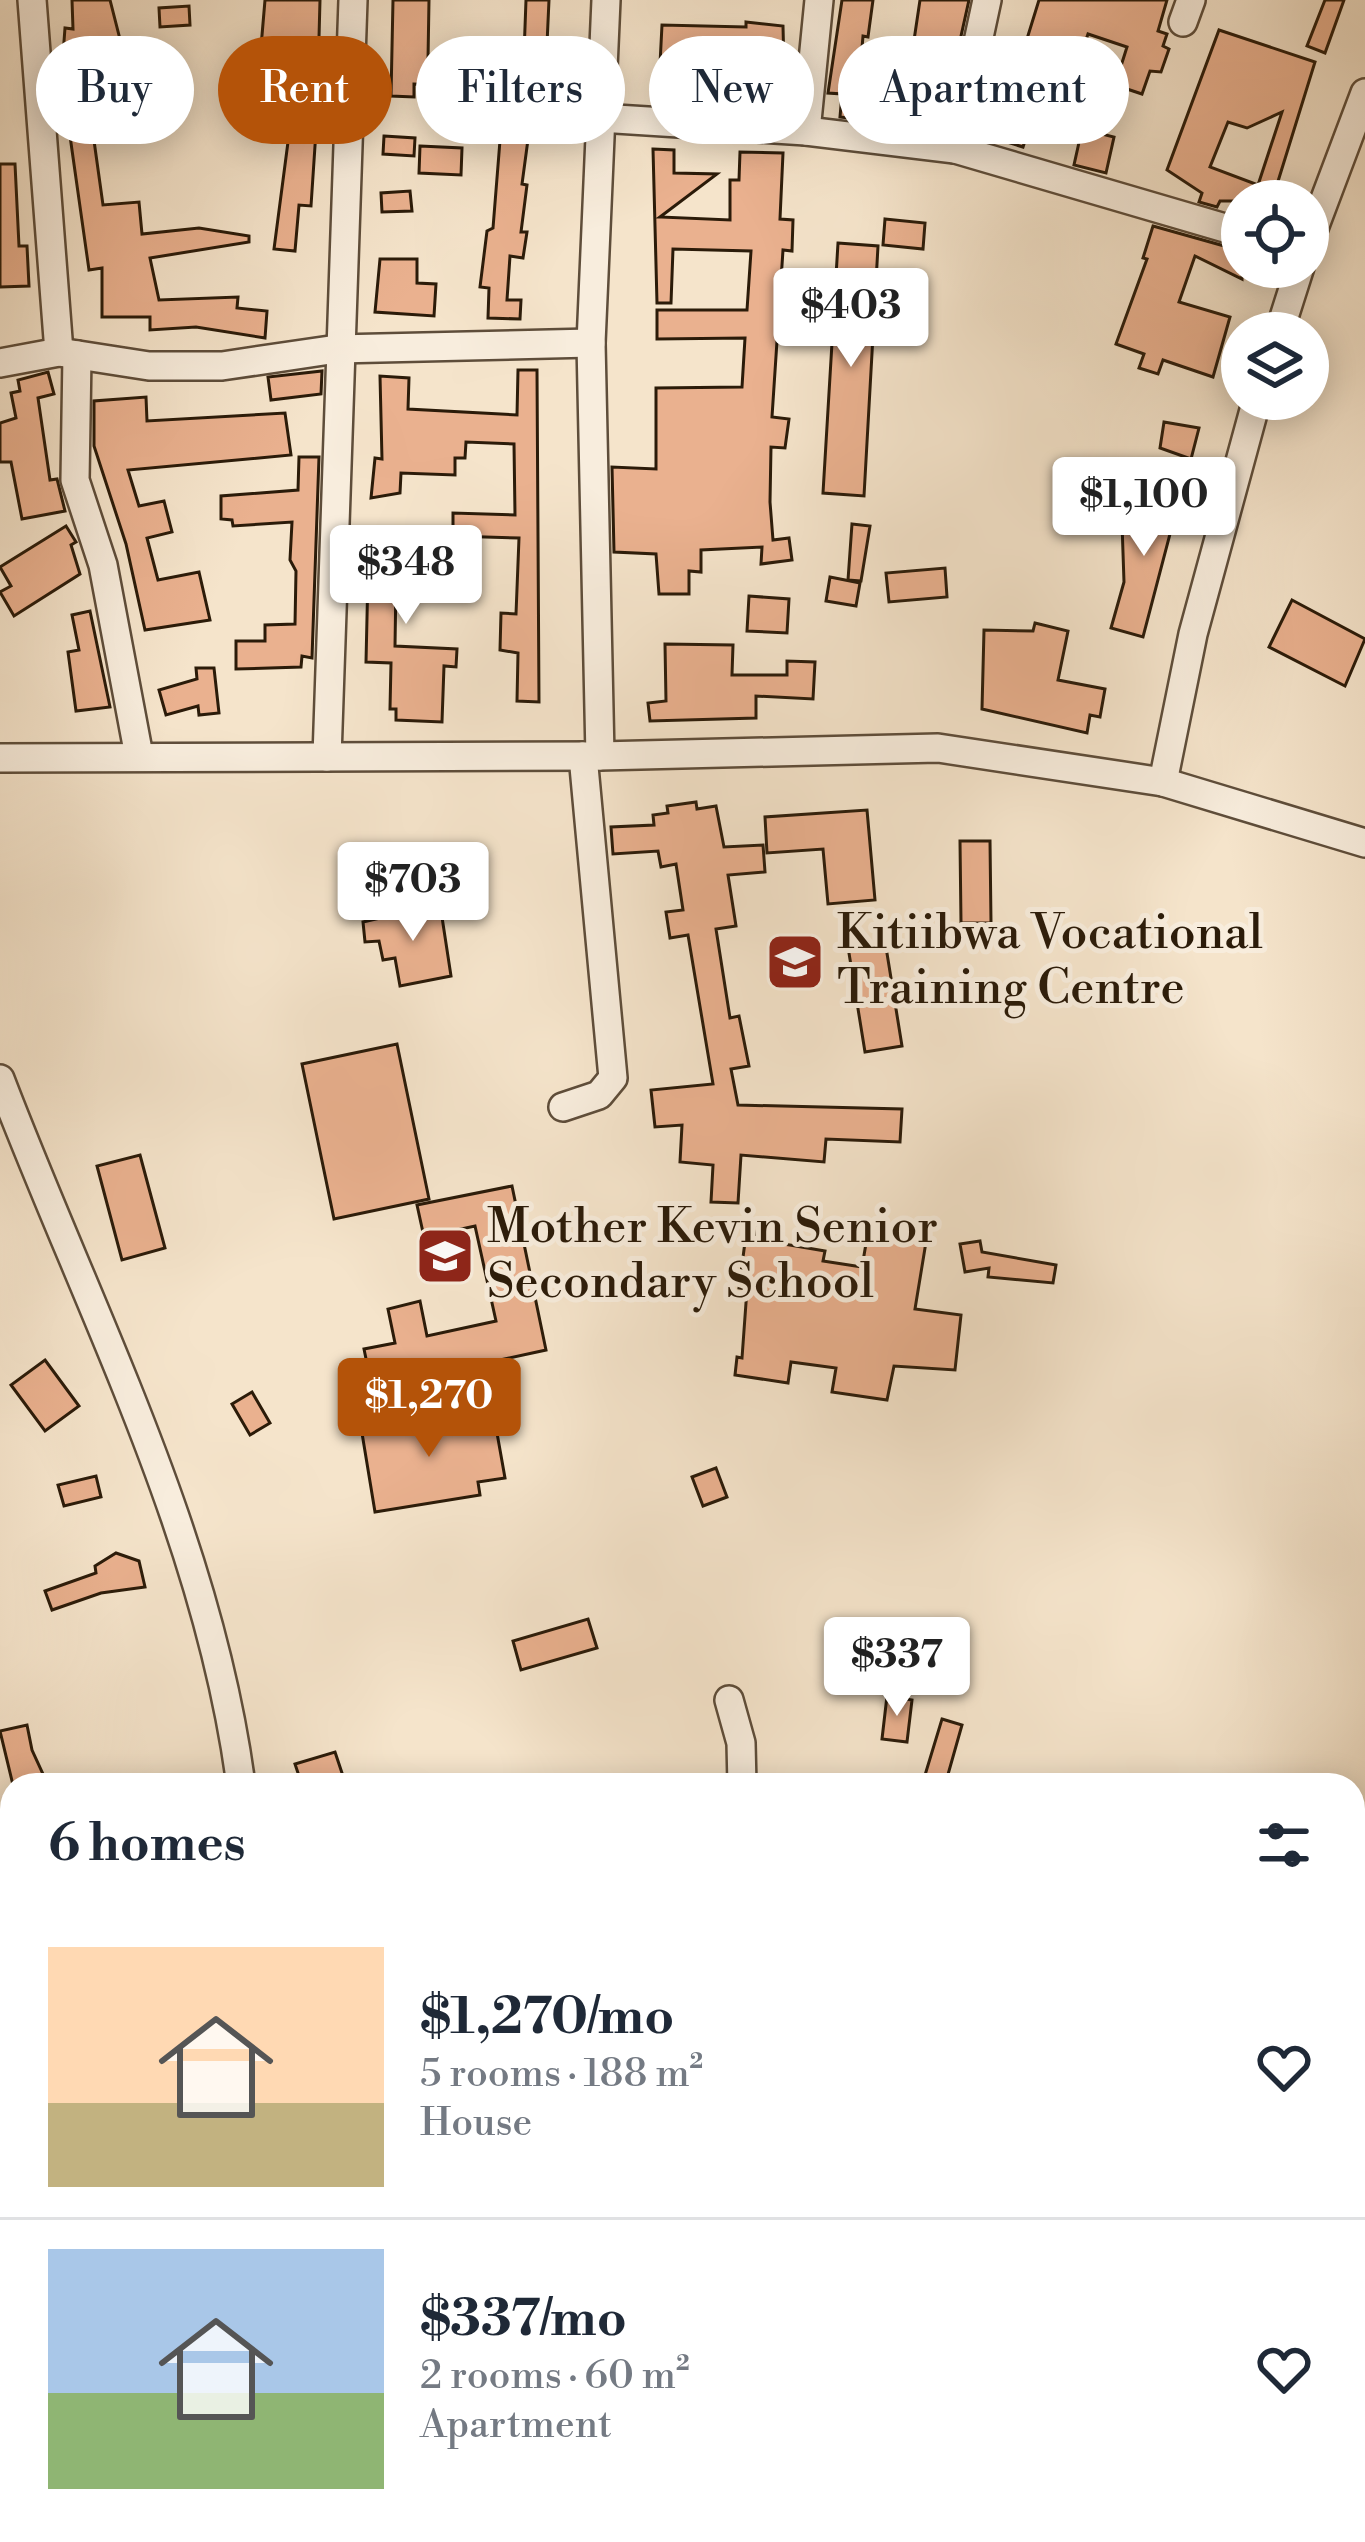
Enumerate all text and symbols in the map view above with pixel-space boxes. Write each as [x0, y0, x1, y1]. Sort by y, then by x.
chip: Buy [36, 36, 194, 144]
chip: Rent [218, 36, 392, 144]
chip: Filters [416, 36, 625, 144]
chip: New [649, 36, 814, 144]
chip: Apartment [838, 36, 1129, 144]
map controls [1221, 180, 1329, 420]
button: locate [1221, 180, 1329, 288]
pin: $403 [780, 268, 922, 370]
text: $403 [800, 282, 902, 331]
button: layers [1221, 312, 1329, 420]
pin: $1,100 [1046, 457, 1242, 559]
text: $1,100 [1079, 471, 1209, 520]
pin: $348 [335, 525, 477, 627]
text: $348 [357, 539, 455, 588]
pin: $703 [342, 842, 484, 944]
text: $703 [365, 856, 461, 905]
place label: Kitiibwa Vocational Training Centre [837, 904, 1263, 1019]
school or university icon: Kitiibwa Vocational Training Centre [764, 931, 826, 993]
place label: Mother Kevin Senior Secondary School [487, 1198, 938, 1313]
school or university icon: Mother Kevin Senior Secondary School [414, 1225, 476, 1287]
pin: $1,270 [331, 1358, 527, 1460]
text: $1,270 [365, 1372, 493, 1421]
pin: $337 [826, 1617, 968, 1719]
text: $337 [851, 1631, 943, 1680]
icon: filters [1251, 1812, 1317, 1878]
text: 6 homes [48, 1813, 246, 1877]
text: $1,270/mo [420, 1986, 674, 2050]
icon: home [144, 1995, 288, 2139]
icon: heart [1251, 2034, 1317, 2100]
text: 5 rooms · 188 m² [420, 2050, 703, 2099]
text: House [420, 2099, 532, 2148]
text: $337/mo [420, 2288, 627, 2352]
icon: home [144, 2297, 288, 2441]
icon: heart [1251, 2336, 1317, 2402]
text: 2 rooms · 60 m² [420, 2352, 690, 2401]
text: Apartment [420, 2401, 612, 2450]

